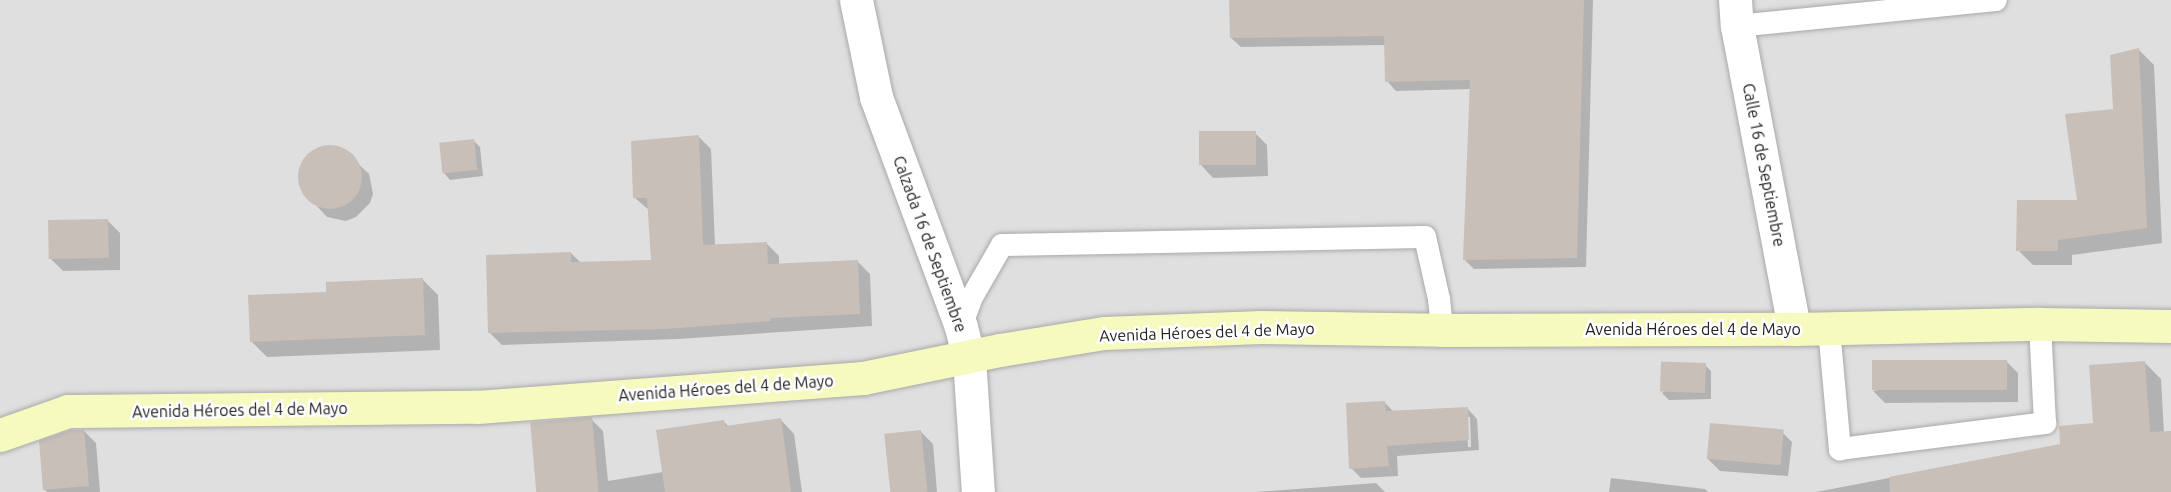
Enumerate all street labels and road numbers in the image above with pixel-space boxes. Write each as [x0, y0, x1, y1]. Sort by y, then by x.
street label: Calle 16 de Septiembre [1739, 82, 1789, 248]
street label: Calzada 16 de Septiembre [889, 153, 971, 335]
street label: Avenida Héroes del 4 de Mayo [1099, 319, 1315, 345]
street label: Avenida Héroes del 4 de Mayo [1585, 319, 1801, 339]
street label: Avenida Héroes del 4 de Mayo [618, 371, 834, 405]
street label: Avenida Héroes del 4 de Mayo [132, 399, 348, 421]

